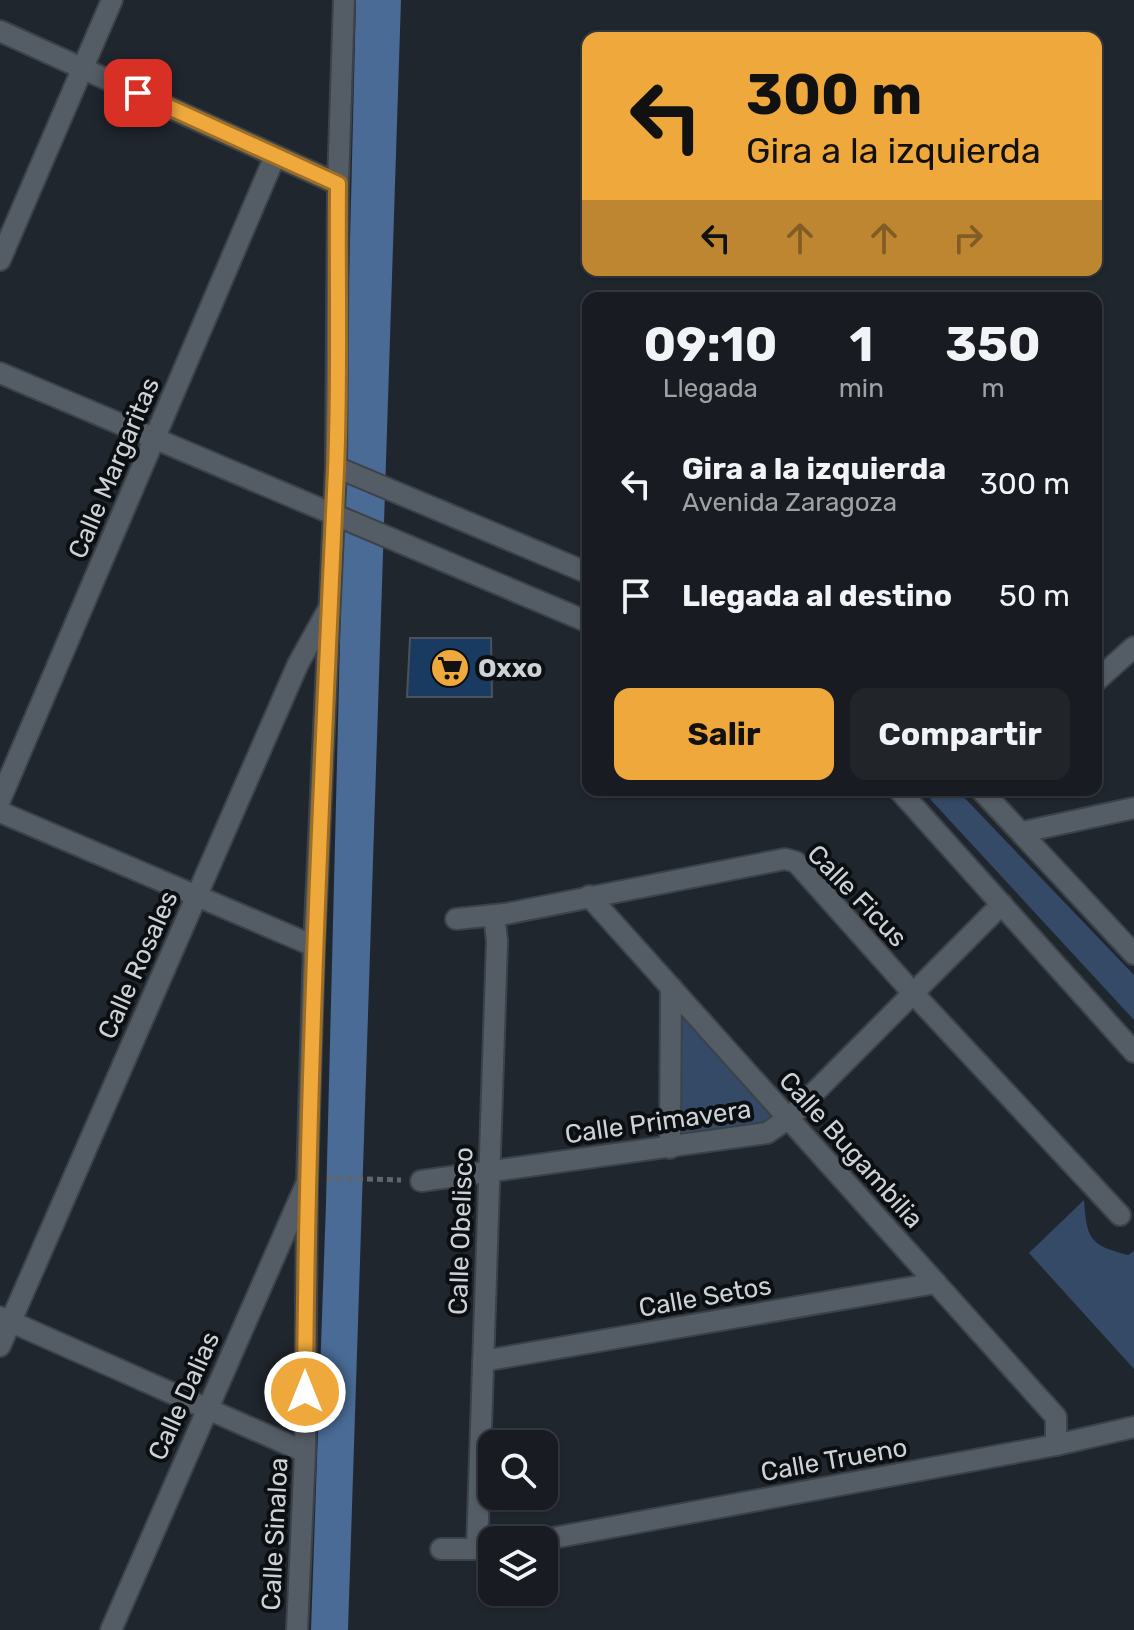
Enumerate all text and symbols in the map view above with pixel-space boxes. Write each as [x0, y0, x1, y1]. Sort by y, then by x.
pin [104, 59, 172, 127]
text: 300 m [746, 62, 922, 128]
icon: left [614, 64, 718, 168]
icon: arrive [116, 71, 160, 115]
text: Gira a la izquierda [746, 129, 1041, 172]
icon: left [694, 216, 738, 260]
icon: ahead [778, 216, 822, 260]
icon: ahead [862, 216, 906, 260]
icon: right [946, 216, 990, 260]
text: 09:10 [643, 316, 777, 373]
text: 1 [849, 316, 873, 373]
text: 350 [945, 316, 1041, 373]
street label: Calle Margaritas [62, 373, 166, 563]
text: Llegada [663, 373, 758, 404]
text: min [839, 373, 884, 404]
text: m [981, 373, 1005, 404]
text: Gira a la izquierda [682, 451, 946, 487]
icon: left [614, 462, 658, 506]
text: 300 m [980, 466, 1070, 502]
text: Avenida Zaragoza [682, 487, 897, 518]
icon: arrive [614, 574, 658, 618]
text: Llegada al destino [682, 578, 952, 614]
text: 50 m [999, 578, 1070, 614]
supermarket icon: Oxxo [429, 647, 471, 689]
place label: Oxxo [478, 653, 542, 684]
button: Salir [614, 688, 834, 780]
button: Compartir [850, 688, 1070, 780]
street label: Calle Ficus [801, 838, 913, 954]
street label: Calle Rosales [92, 886, 184, 1044]
street label: Calle Bugambilia [773, 1065, 929, 1235]
street label: Calle Primavera [563, 1094, 753, 1150]
street label: Calle Obelisco [443, 1147, 479, 1315]
street label: Calle Setos [636, 1270, 774, 1324]
street label: Calle Dalias [142, 1327, 226, 1465]
position arrow [263, 1350, 347, 1434]
map controls [478, 1430, 558, 1606]
button: search [478, 1430, 558, 1510]
street label: Calle Trueno [758, 1432, 910, 1488]
street label: Calle Sinaloa [256, 1457, 294, 1611]
button: layers [478, 1526, 558, 1606]

